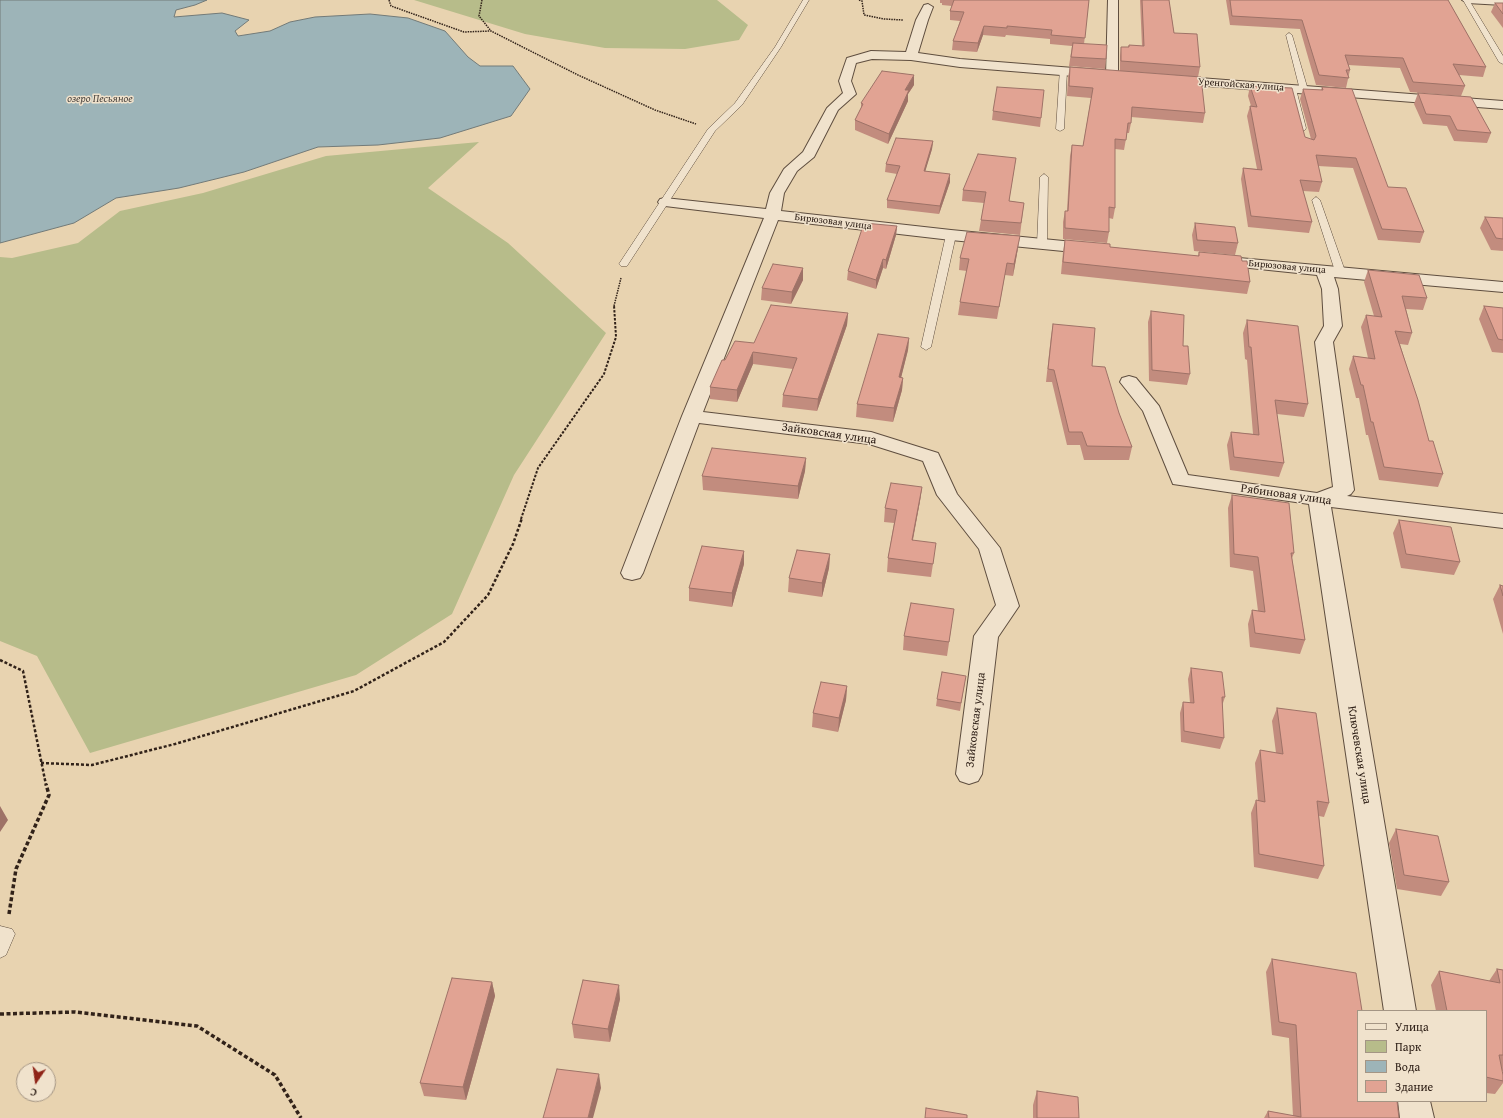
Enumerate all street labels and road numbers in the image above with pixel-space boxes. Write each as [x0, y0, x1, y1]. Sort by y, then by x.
street label: Уренгойская улица [1198, 76, 1284, 94]
street label: Бирюзовая улица [794, 211, 872, 233]
street label: Бирюзовая улица [1248, 258, 1326, 276]
street label: Зайковская улица [781, 420, 877, 448]
street label: Рябиновая улица [1240, 481, 1332, 509]
street label: Зайковская улица [963, 672, 989, 768]
street label: Ключевская улица [1344, 705, 1374, 805]

